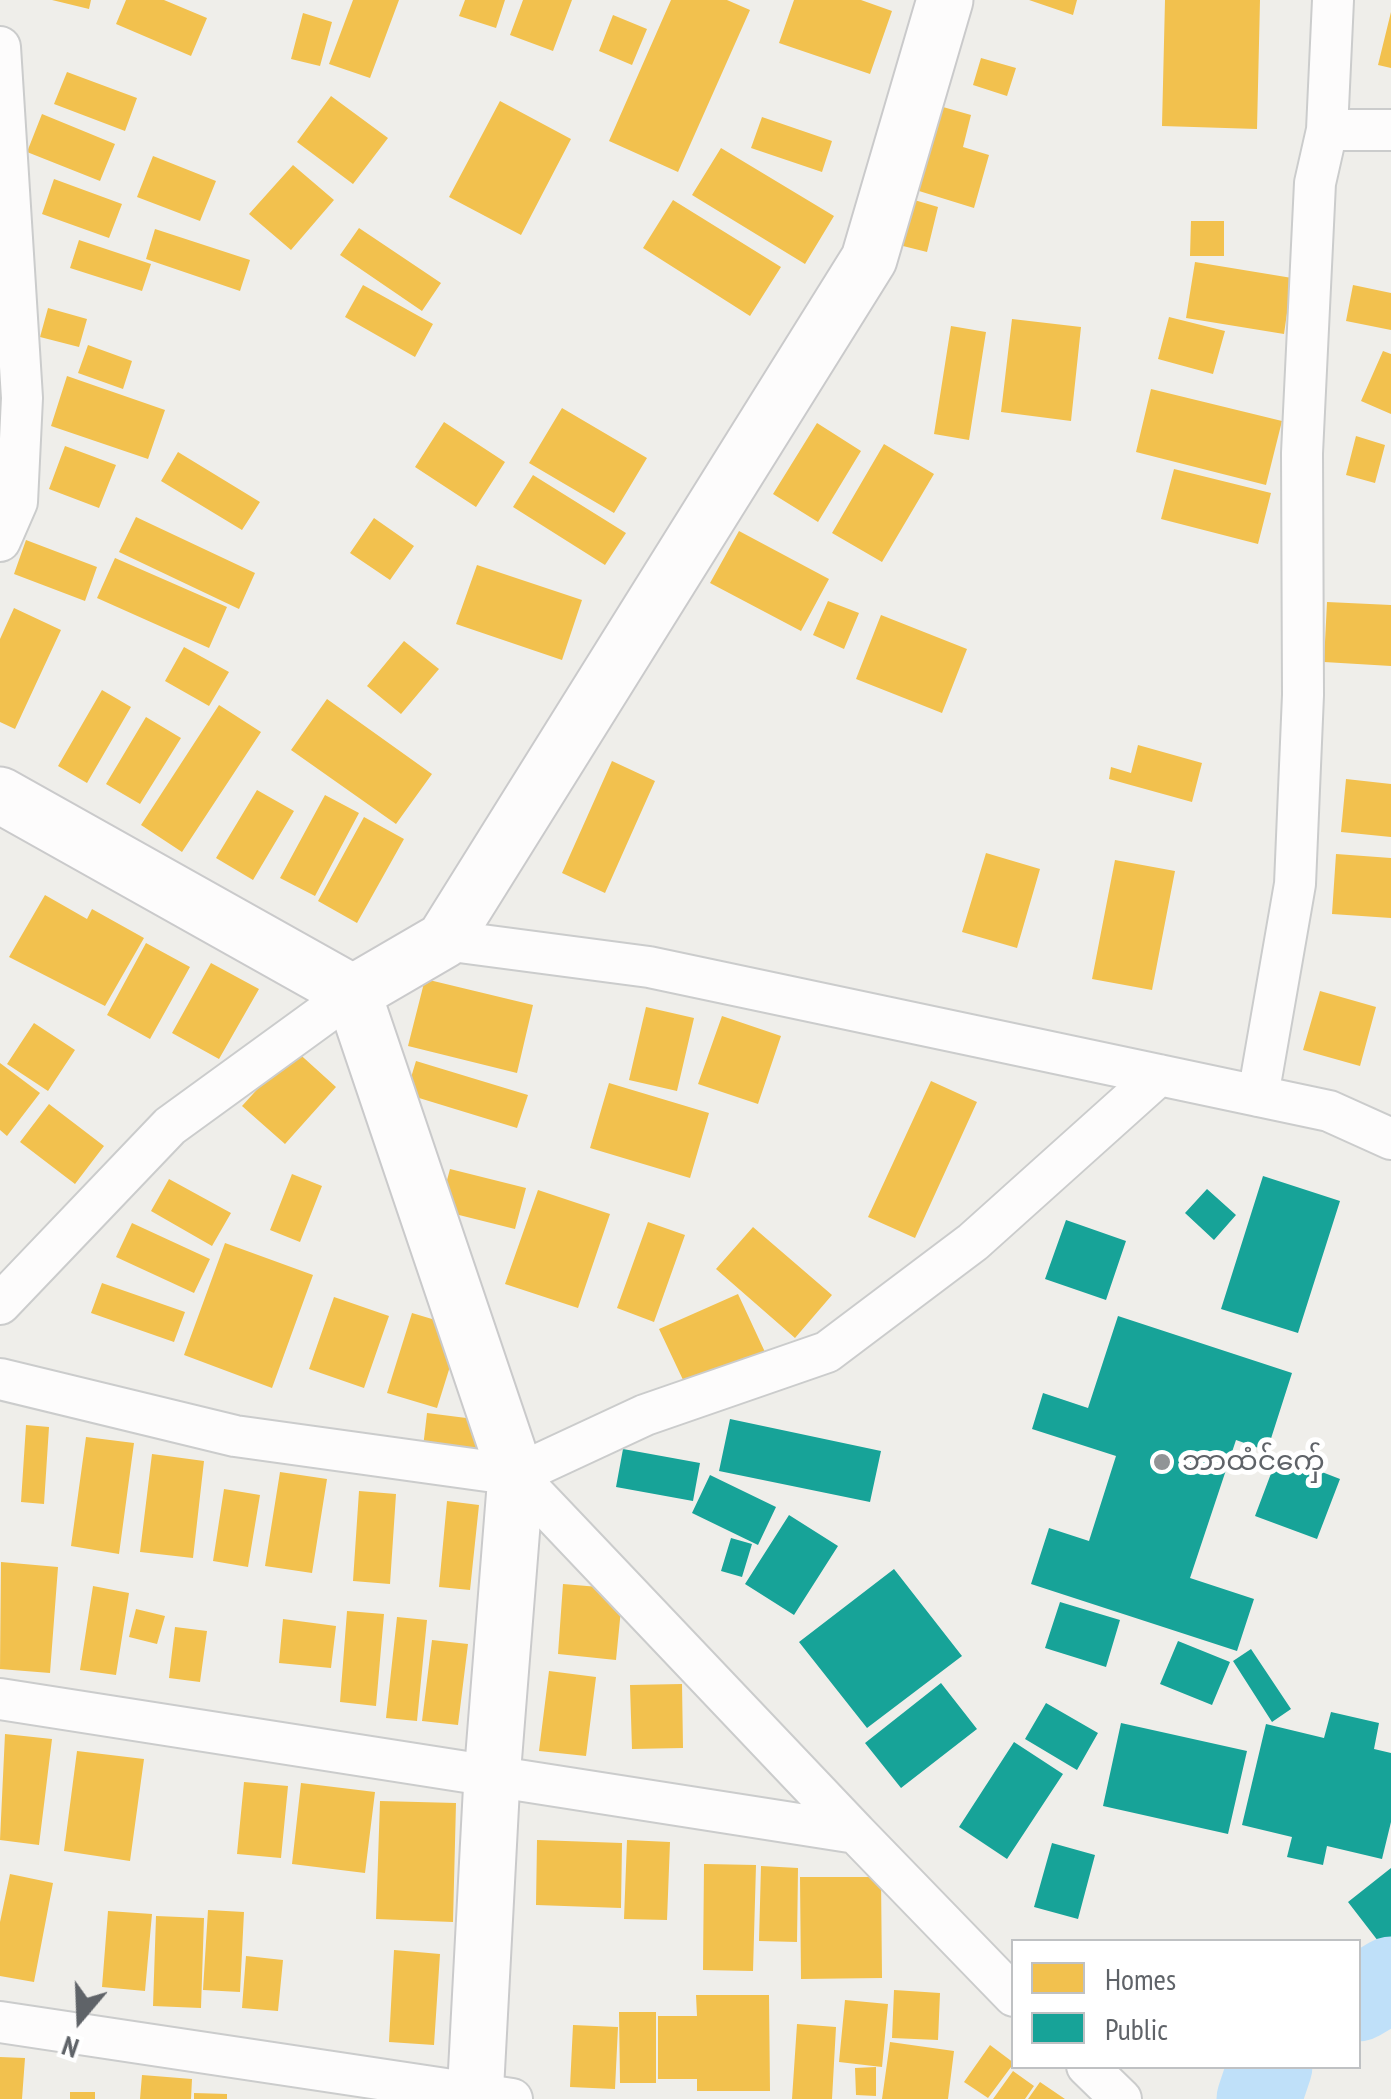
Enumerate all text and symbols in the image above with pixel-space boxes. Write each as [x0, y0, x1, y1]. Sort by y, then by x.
place label: ဘာထံင်ကှ်ေ [1182, 1445, 1325, 1479]
marker: ဘာထံင်ကှ်ေ [1151, 1451, 1173, 1473]
legend [1011, 1939, 1361, 2069]
text: Homes [1105, 1959, 1176, 1998]
north arrow [30, 1969, 130, 2069]
text: Public [1105, 2009, 1168, 2048]
text: N [57, 2028, 83, 2068]

